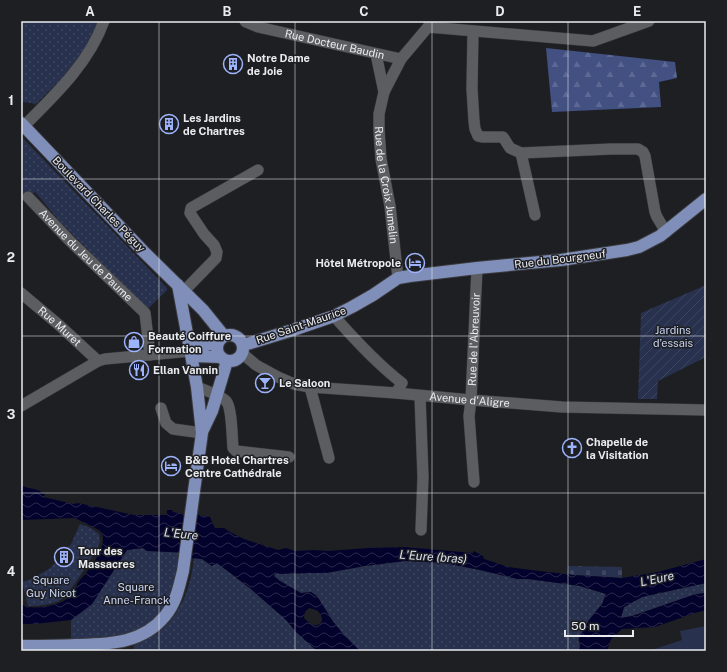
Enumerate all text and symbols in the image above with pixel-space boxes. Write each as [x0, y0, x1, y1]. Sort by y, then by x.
text: A [85, 4, 95, 19]
text: B [223, 4, 232, 19]
text: C [359, 4, 369, 19]
text: D [495, 4, 505, 19]
text: E [633, 4, 641, 19]
street label: Rue Docteur Baudin [284, 27, 386, 61]
place label: Notre Dame de Joie [247, 52, 310, 77]
building icon: Notre Dame de Joie [222, 53, 244, 75]
text: 1 [8, 93, 14, 108]
place label: Les Jardins de Chartres [183, 112, 245, 137]
building icon: Les Jardins de Chartres [158, 113, 180, 135]
street label: Rue de la Croix Jumelin [373, 126, 400, 244]
street label: Boulevard Charles Péguy [50, 154, 148, 254]
street label: Avenue du Jeu de Paume [37, 207, 135, 304]
street label: Rue du Bourgneuf [513, 247, 607, 271]
text: 2 [7, 250, 15, 265]
hotel icon: Hôtel Métropole [404, 252, 426, 274]
place label: Hôtel Métropole [316, 257, 401, 269]
street label: Rue de l'Abreuvoir [466, 292, 482, 386]
street label: Rue Muret [36, 304, 84, 348]
street label: Rue Saint-Maurice [254, 304, 348, 346]
park label: Jardins d’essais [653, 324, 693, 349]
place label: Beauté Coiffure Formation [148, 330, 231, 355]
shop icon: Beauté Coiffure Formation [123, 331, 145, 353]
restaurant icon: Ellan Vannin [128, 359, 150, 381]
place label: Ellan Vannin [153, 364, 218, 376]
bar icon: Le Saloon [254, 372, 276, 394]
place label: Le Saloon [279, 377, 330, 389]
street label: Avenue d'Aligre [429, 390, 510, 409]
text: 3 [7, 407, 16, 422]
place label: Chapelle de la Visitation [586, 436, 648, 461]
church icon: Chapelle de la Visitation [561, 437, 583, 459]
place label: B&B Hotel Chartres Centre Cathédrale [185, 454, 289, 479]
hotel icon: B&B Hotel Chartres Centre Cathédrale [160, 455, 182, 477]
water label: L'Eure [163, 525, 199, 543]
place label: Tour des Massacres [78, 545, 135, 570]
building icon: Tour des Massacres [53, 546, 75, 568]
water label: L'Eure (bras) [399, 548, 467, 566]
text: 4 [7, 564, 16, 579]
water label: L'Eure [639, 568, 676, 589]
park label: Square Guy Nicot [26, 574, 76, 599]
park label: Square Anne-Franck [103, 581, 169, 606]
scale bar [565, 612, 633, 638]
text: 50 m [571, 619, 599, 633]

